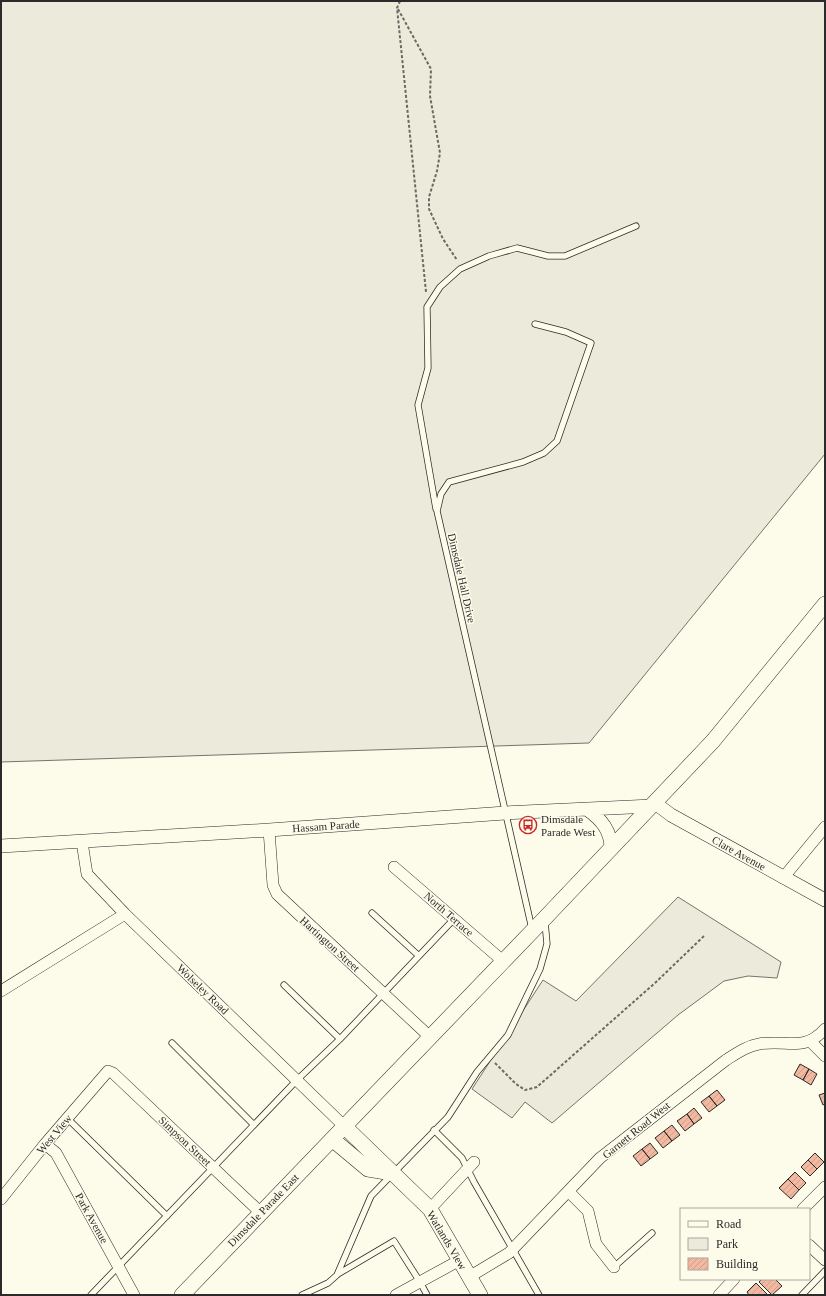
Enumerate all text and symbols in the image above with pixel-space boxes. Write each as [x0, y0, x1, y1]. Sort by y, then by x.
street label: Dimsdale Hall Drive [446, 532, 478, 624]
place label: Dimsdale Parade West [541, 813, 595, 838]
bus stop icon: Dimsdale Parade West [518, 815, 538, 835]
street label: Hassam Parade [292, 818, 360, 834]
street label: Clare Avenue [710, 833, 768, 873]
street label: North Terrace [422, 889, 476, 939]
street label: Hartington Street [298, 914, 362, 974]
street label: Wolseley Road [175, 962, 231, 1017]
street label: Garnett Road West [600, 1099, 672, 1161]
street label: West View [34, 1112, 74, 1156]
street label: Simpson Street [156, 1114, 214, 1168]
street label: Dimsdale Parade East [225, 1171, 301, 1249]
street label: Park Avenue [73, 1191, 111, 1245]
street label: Watlands View [425, 1208, 469, 1272]
legend [680, 1208, 810, 1280]
text: Road [716, 1217, 741, 1231]
text: Park [716, 1237, 738, 1251]
text: Building [716, 1257, 758, 1271]

